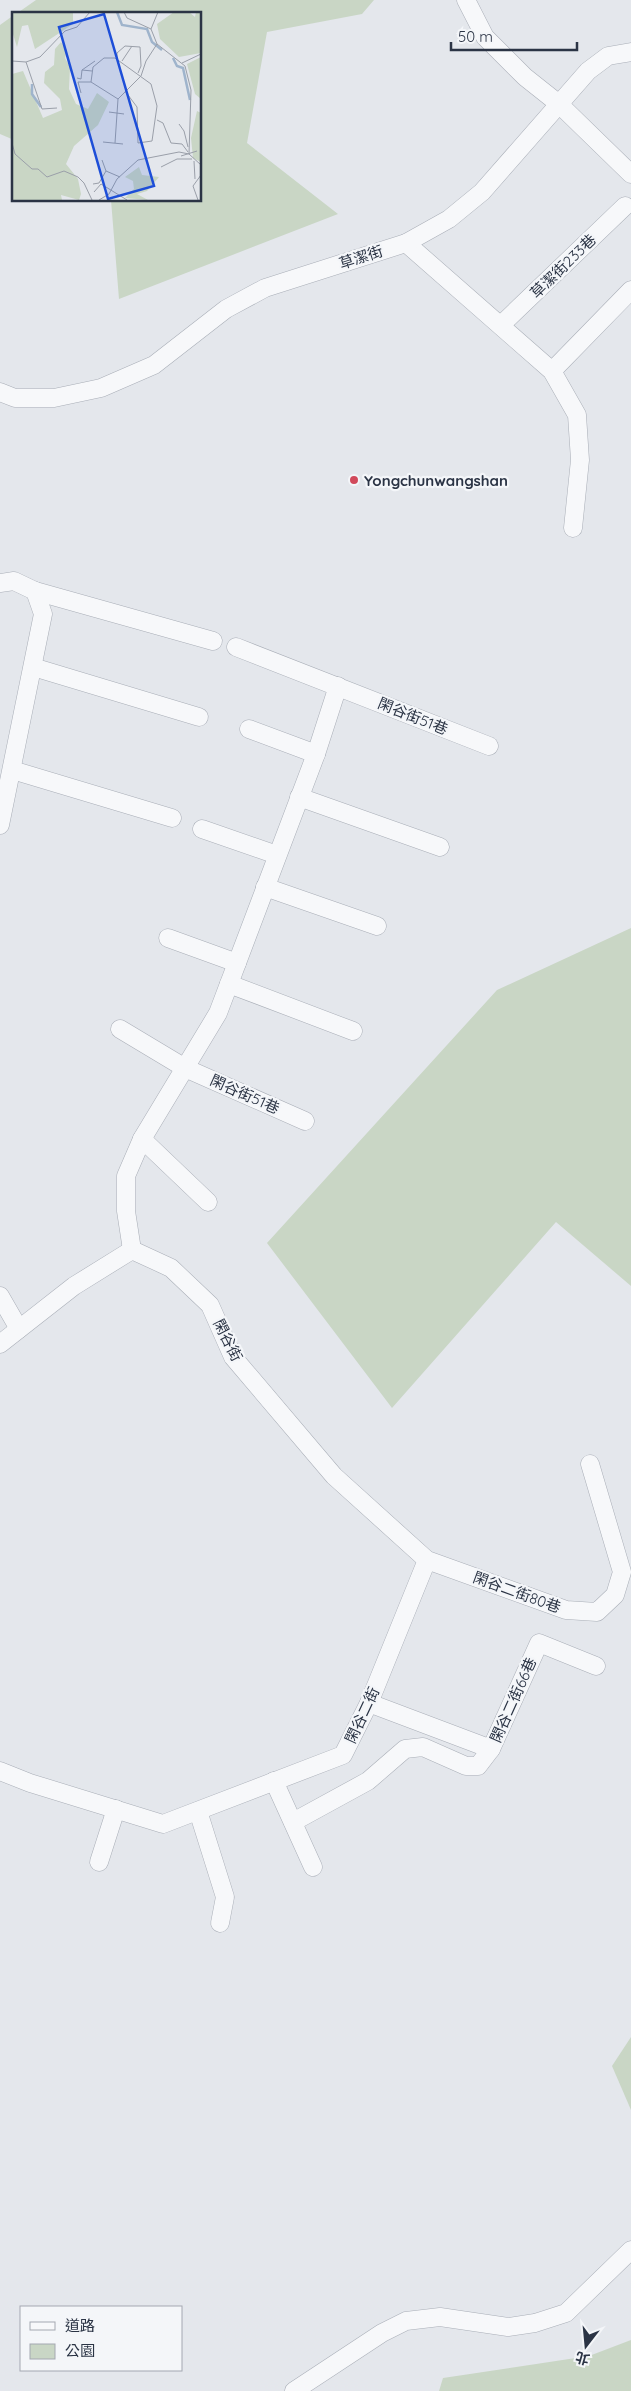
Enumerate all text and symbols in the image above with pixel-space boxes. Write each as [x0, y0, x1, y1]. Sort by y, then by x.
inset map [12, 12, 201, 201]
scale bar [451, 20, 577, 52]
text: 50 m [458, 27, 493, 46]
street label: 草潔街233巷 [526, 230, 600, 302]
street label: 草潔街 [337, 241, 385, 273]
place label: Yongchunwangshan [364, 471, 508, 490]
marker: Yongchunwangshan [348, 474, 360, 486]
street label: 閑谷街51巷 [375, 693, 451, 739]
street label: 閑谷街51巷 [207, 1070, 283, 1118]
street label: 閑谷街 [209, 1316, 247, 1364]
street label: 閑谷二街80巷 [471, 1567, 563, 1617]
street label: 閑谷二街66巷 [486, 1654, 540, 1746]
street label: 閑谷二街 [341, 1684, 383, 1746]
legend [20, 2306, 182, 2371]
text: 道路 [65, 2316, 95, 2335]
north arrow [561, 2321, 611, 2371]
text: 公園 [65, 2341, 95, 2360]
text: 北 [573, 2348, 592, 2369]

